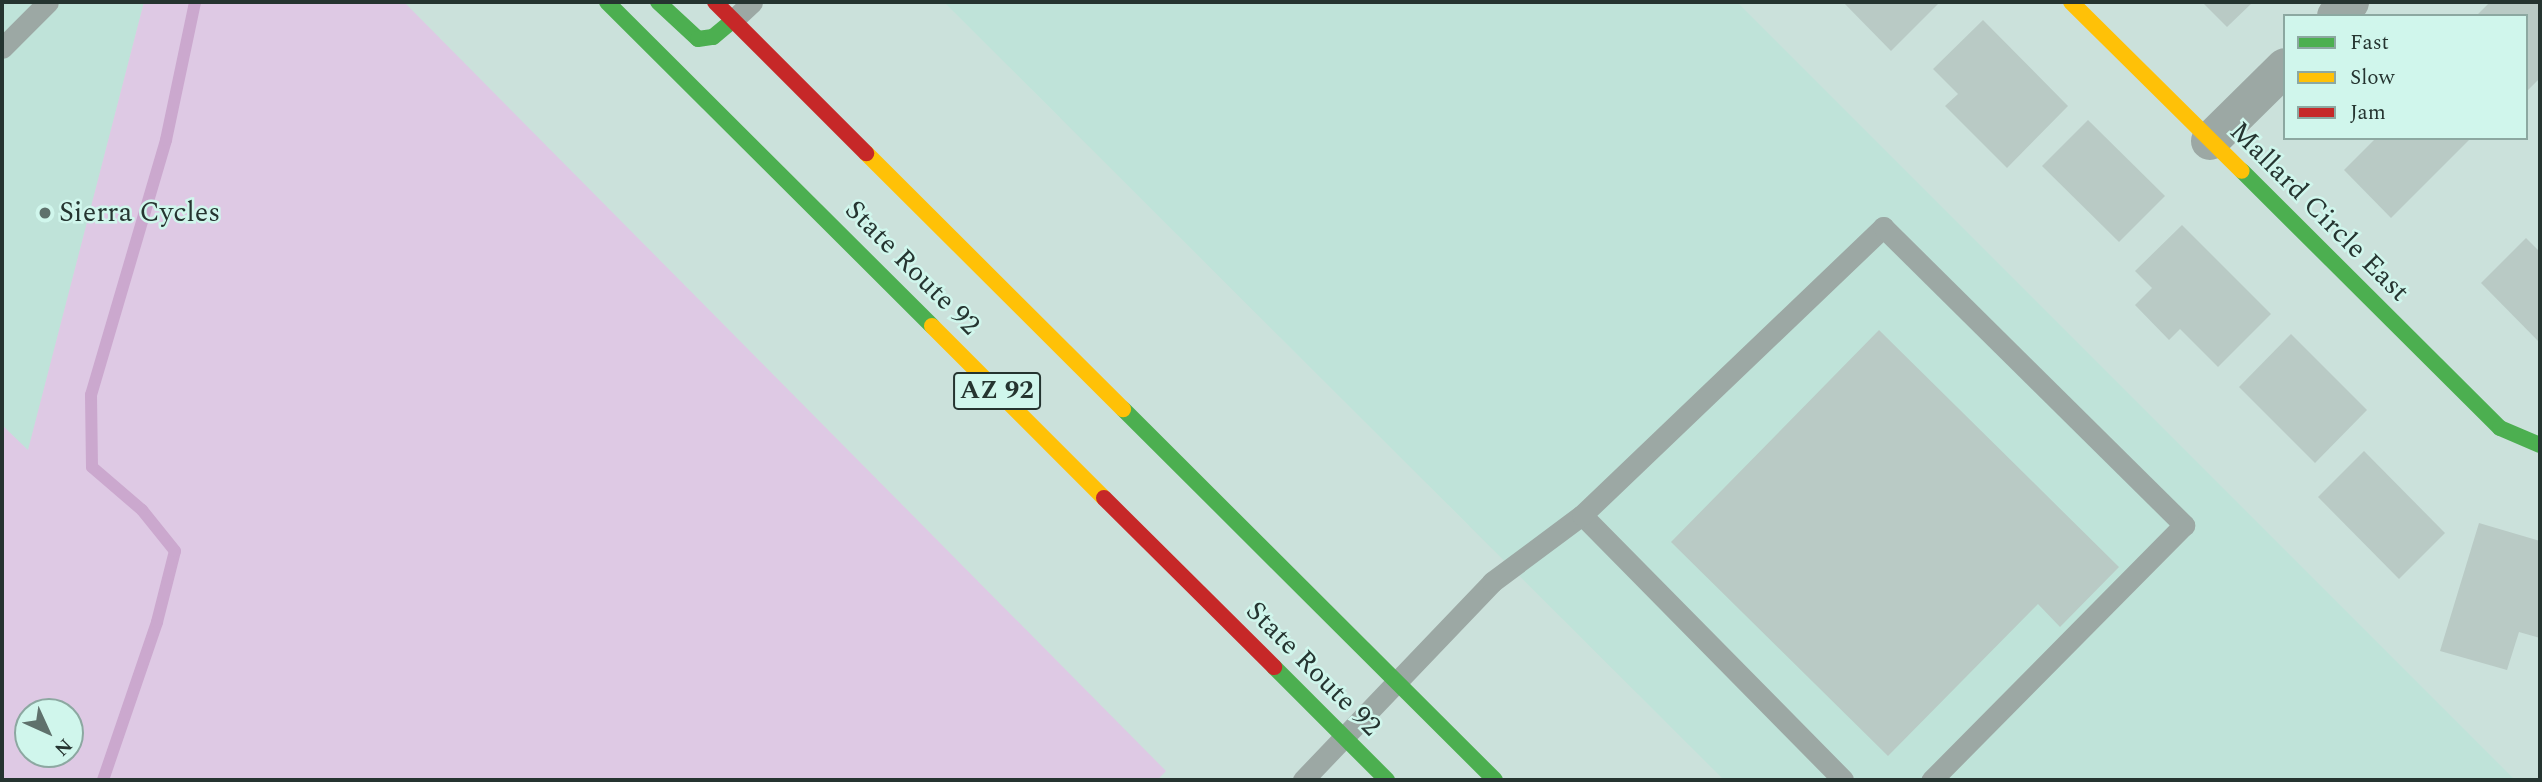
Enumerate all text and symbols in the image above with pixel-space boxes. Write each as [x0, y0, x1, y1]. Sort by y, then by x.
legend [2283, 14, 2528, 140]
text: Fast [2350, 27, 2389, 59]
text: Slow [2350, 62, 2394, 94]
text: Jam [2350, 97, 2386, 129]
street label: Mallard Circle East [2222, 115, 2416, 309]
street label: State Route 92 [838, 194, 986, 342]
place label: Sierra Cycles [59, 196, 220, 230]
marker: Sierra Cycles [37, 205, 53, 221]
road number: AZ 92 [951, 368, 1042, 414]
street label: State Route 92 [1239, 595, 1387, 743]
north arrow [14, 698, 84, 768]
text: N [47, 731, 79, 763]

